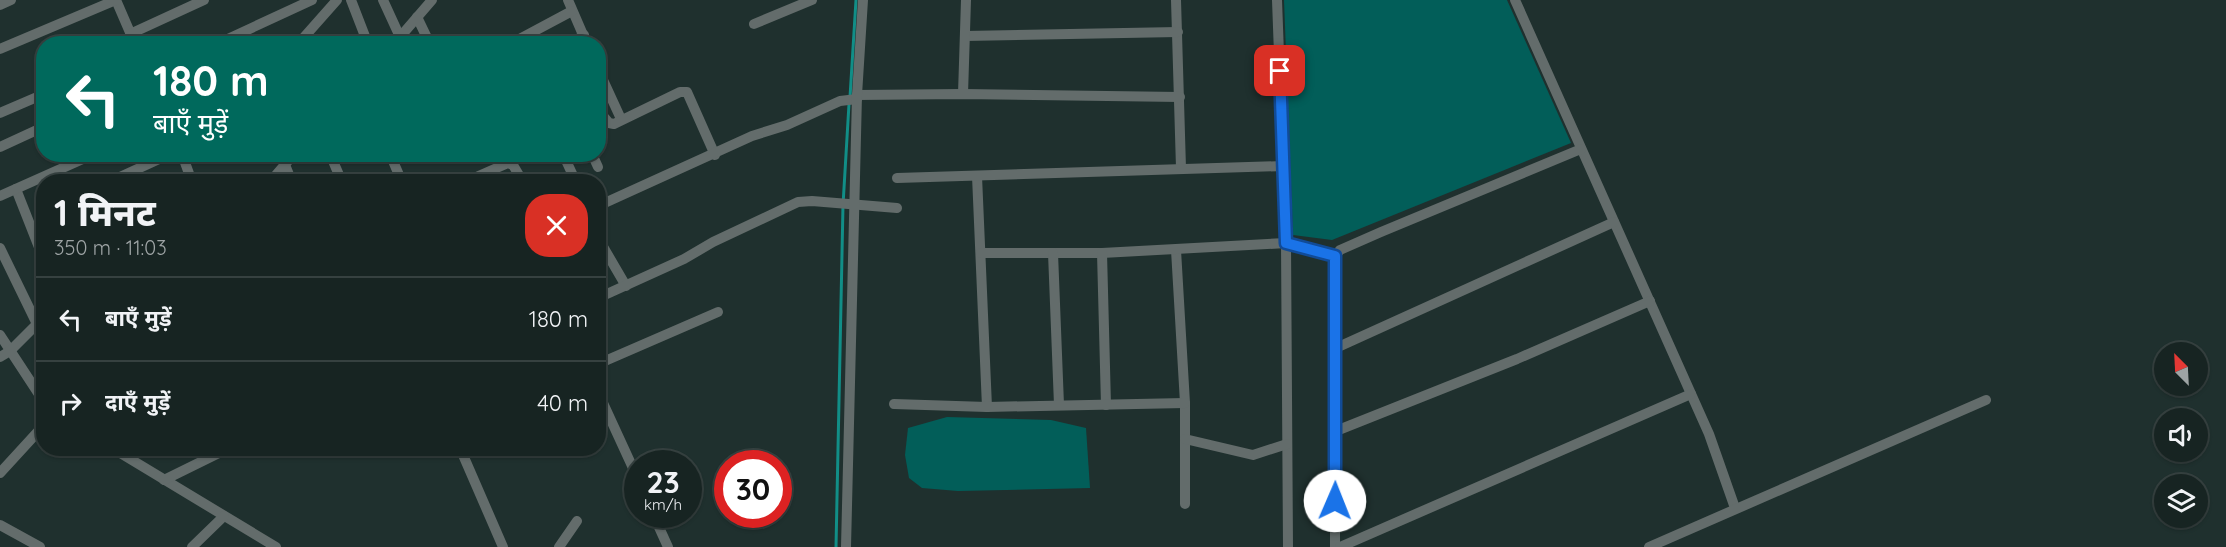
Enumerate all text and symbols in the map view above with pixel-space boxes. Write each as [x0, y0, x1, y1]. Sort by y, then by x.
pin [1254, 45, 1305, 96]
text: 180 m [153, 54, 269, 107]
icon: arrive [1263, 54, 1296, 87]
icon: left [54, 60, 132, 138]
text: बाएँ मुड़ें [153, 106, 228, 140]
text: 1 मिनट [54, 190, 156, 235]
button: close [525, 194, 588, 257]
text: 350 m · 11:03 [54, 235, 167, 260]
icon: left [54, 303, 87, 336]
text: बाएँ मुड़ें [105, 304, 171, 332]
text: 180 m [529, 305, 588, 333]
north arrow [2154, 342, 2208, 396]
map controls [2154, 342, 2208, 528]
icon: right [54, 387, 87, 420]
text: दाएँ मुड़ें [105, 388, 170, 416]
text: 40 m [537, 389, 588, 417]
button: sound [2154, 408, 2208, 462]
speed limit sign: 30 [714, 450, 792, 528]
text: 23 [646, 463, 680, 501]
position arrow [1303, 469, 1367, 533]
button: layers [2154, 474, 2208, 528]
text: km/h [644, 495, 682, 514]

